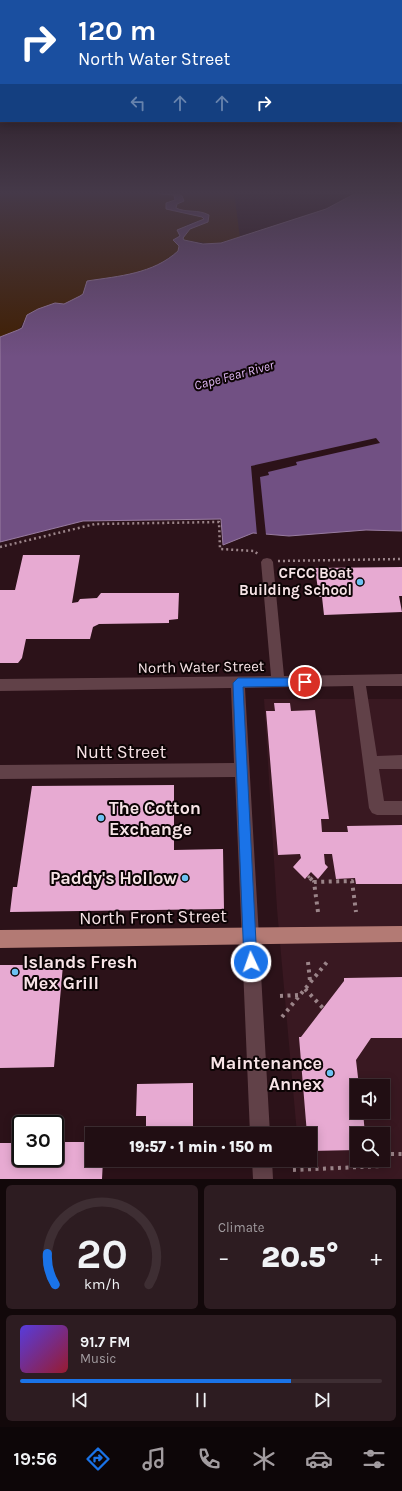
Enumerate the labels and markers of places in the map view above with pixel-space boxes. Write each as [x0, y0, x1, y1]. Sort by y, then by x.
place label: CFCC Boat Building School [239, 564, 352, 599]
marker: CFCC Boat Building School [355, 577, 365, 587]
pin [288, 665, 322, 699]
place label: The Cotton Exchange [109, 797, 201, 840]
marker: The Cotton Exchange [96, 813, 106, 823]
place label: Paddy's Hollow [50, 867, 177, 889]
marker: Paddy's Hollow [180, 873, 190, 883]
place label: Islands Fresh Mex Grill [23, 951, 137, 994]
marker: Islands Fresh Mex Grill [10, 967, 20, 977]
place label: Maintenance Annex [210, 1052, 322, 1095]
marker: Maintenance Annex [325, 1068, 335, 1078]

